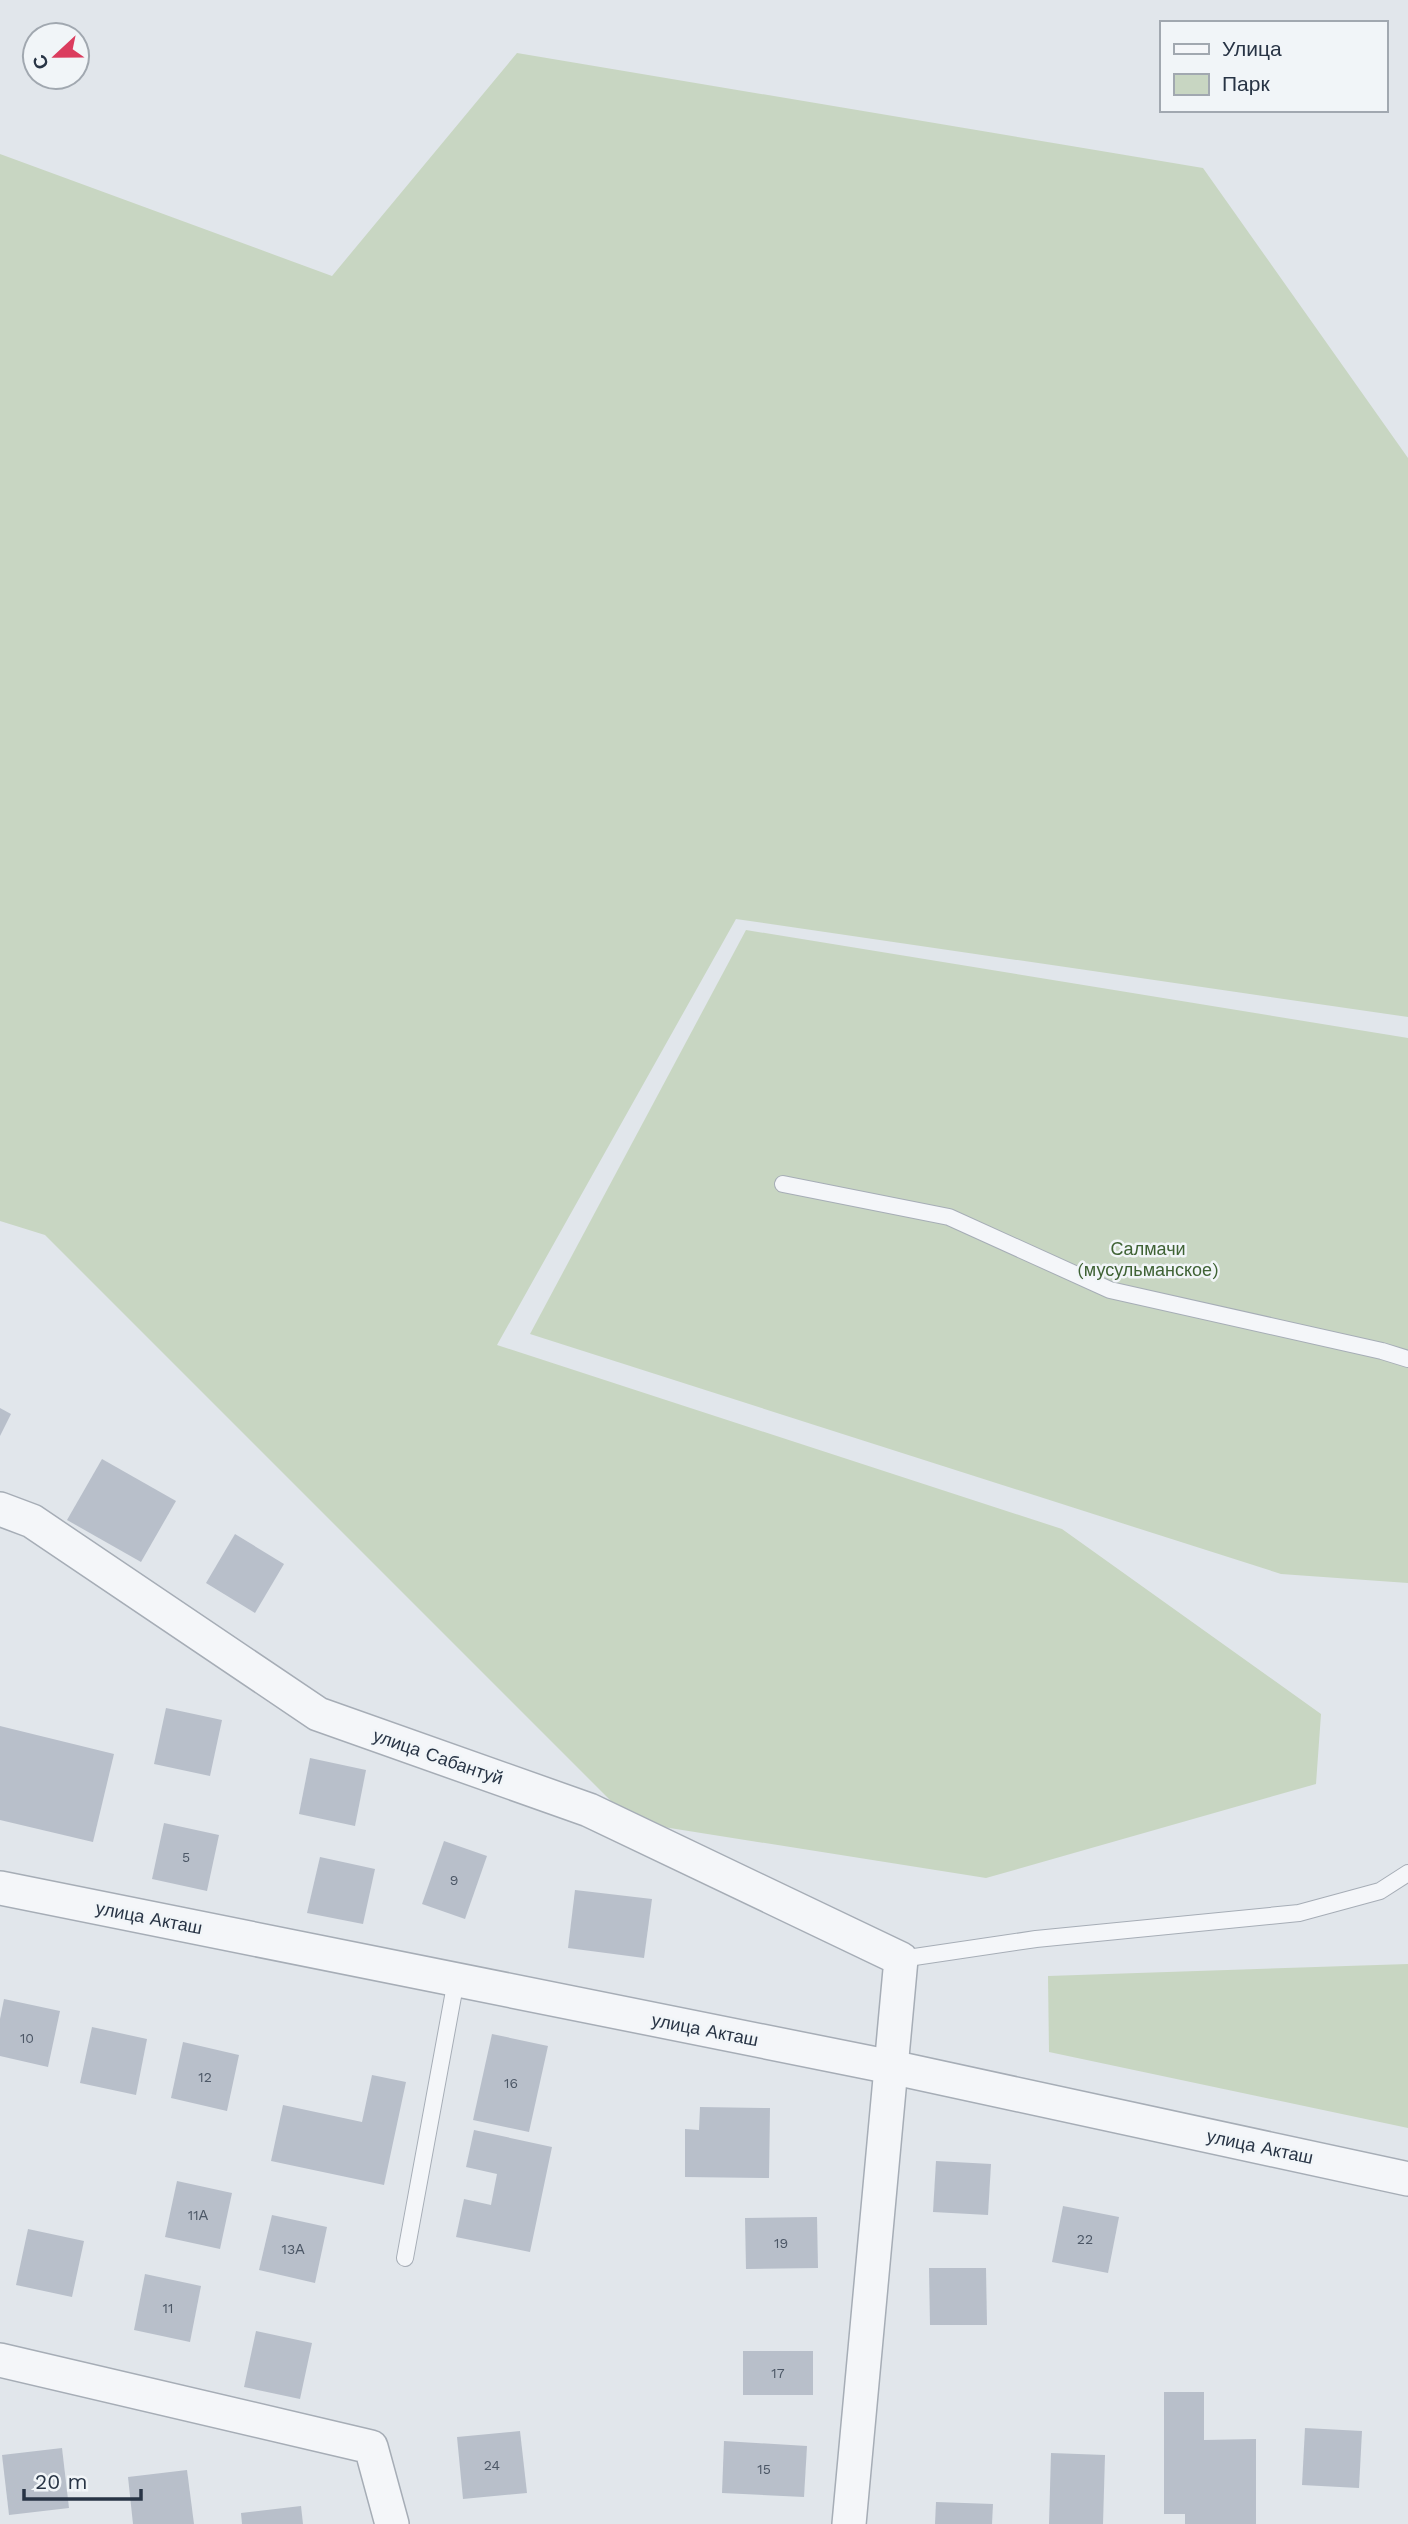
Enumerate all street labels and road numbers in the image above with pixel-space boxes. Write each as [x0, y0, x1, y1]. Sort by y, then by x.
street label: улица Сабантуй [370, 1724, 506, 1789]
street label: улица Акташ [94, 1897, 204, 1938]
street label: улица Акташ [650, 2009, 760, 2050]
street label: улица Акташ [1205, 2125, 1315, 2168]

